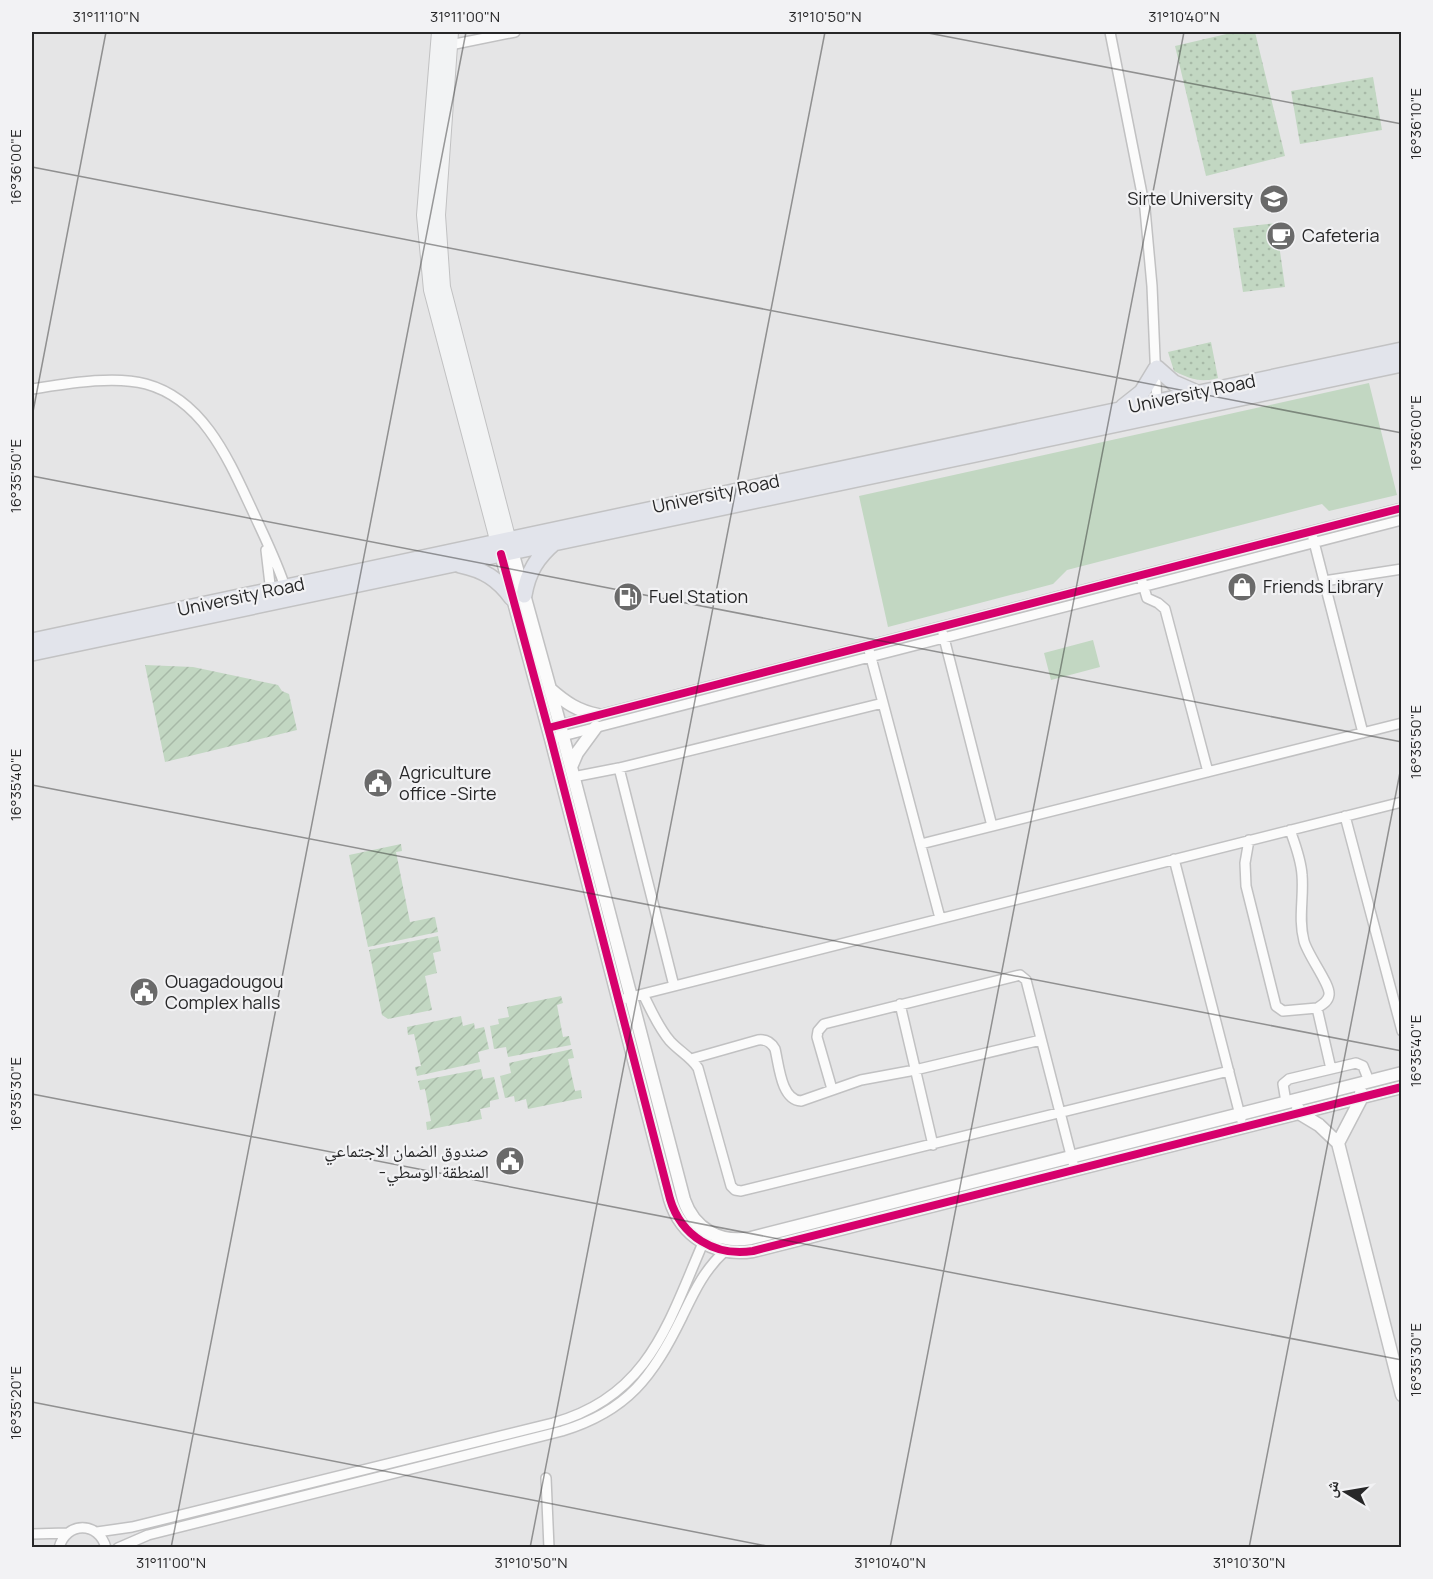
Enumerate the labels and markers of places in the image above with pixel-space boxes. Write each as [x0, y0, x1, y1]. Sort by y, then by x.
school or university icon: Sirte University [1258, 183, 1290, 215]
place label: Sirte University [1127, 186, 1254, 210]
cafe icon: Cafeteria [1265, 220, 1297, 252]
place label: Cafeteria [1302, 223, 1379, 247]
shop icon: Friends Library [1226, 571, 1258, 603]
place label: Friends Library [1263, 574, 1384, 598]
fuel station icon: Fuel Station [612, 581, 644, 613]
place label: Fuel Station [649, 584, 748, 608]
place label: Agriculture office -Sirte [399, 760, 497, 805]
public building icon: Agriculture office -Sirte [362, 767, 394, 799]
place label: Ouagadougou Complex halls [165, 969, 283, 1014]
public building icon: Ouagadougou Complex halls [128, 976, 160, 1008]
place label: صندوق الضمان الاجتماعي -المنطقة الوسطي [324, 1138, 489, 1187]
public building icon: صندوق الضمان الاجتماعي -المنطقة الوسطي [494, 1145, 526, 1177]

